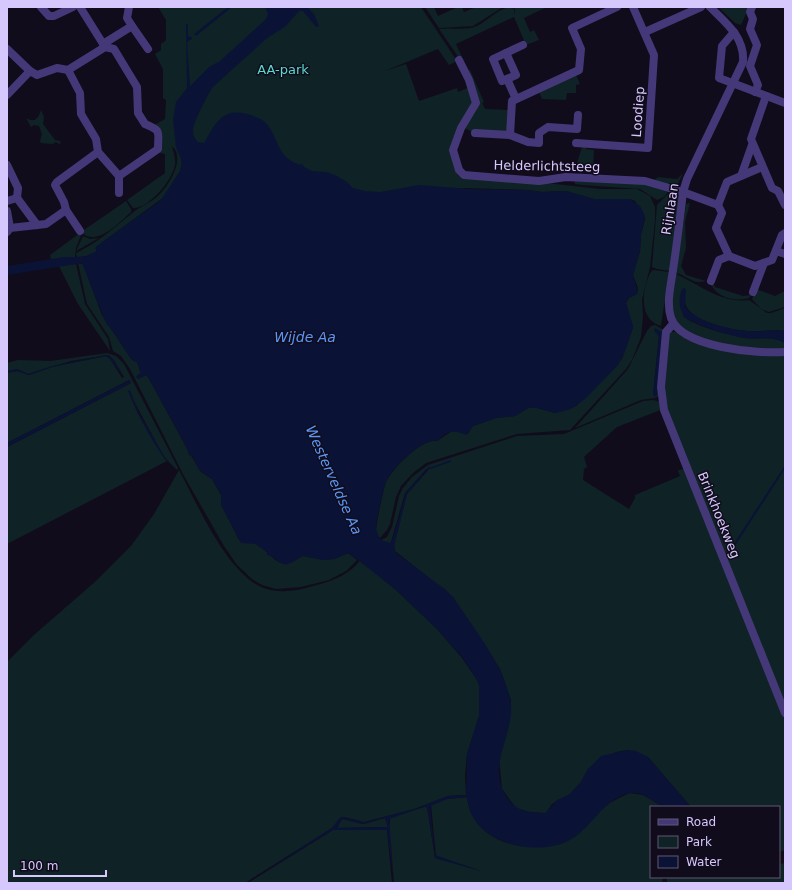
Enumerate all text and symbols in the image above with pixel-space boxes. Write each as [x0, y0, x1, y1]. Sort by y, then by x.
park label: AA-park [257, 62, 309, 77]
street label: Loodiep [629, 86, 647, 138]
street label: Helderlichtsteeg [493, 158, 601, 174]
street label: Rijnlaan [659, 182, 681, 236]
water label: Wijde Aa [274, 329, 336, 345]
water label: Westerveldse Aa [303, 423, 365, 537]
street label: Brinkhoekweg [695, 469, 743, 561]
legend [650, 806, 780, 878]
text: Road [686, 815, 716, 829]
text: Park [686, 835, 712, 849]
scale bar [14, 852, 106, 878]
text: Water [686, 855, 722, 869]
text: 100 m [20, 859, 58, 873]

